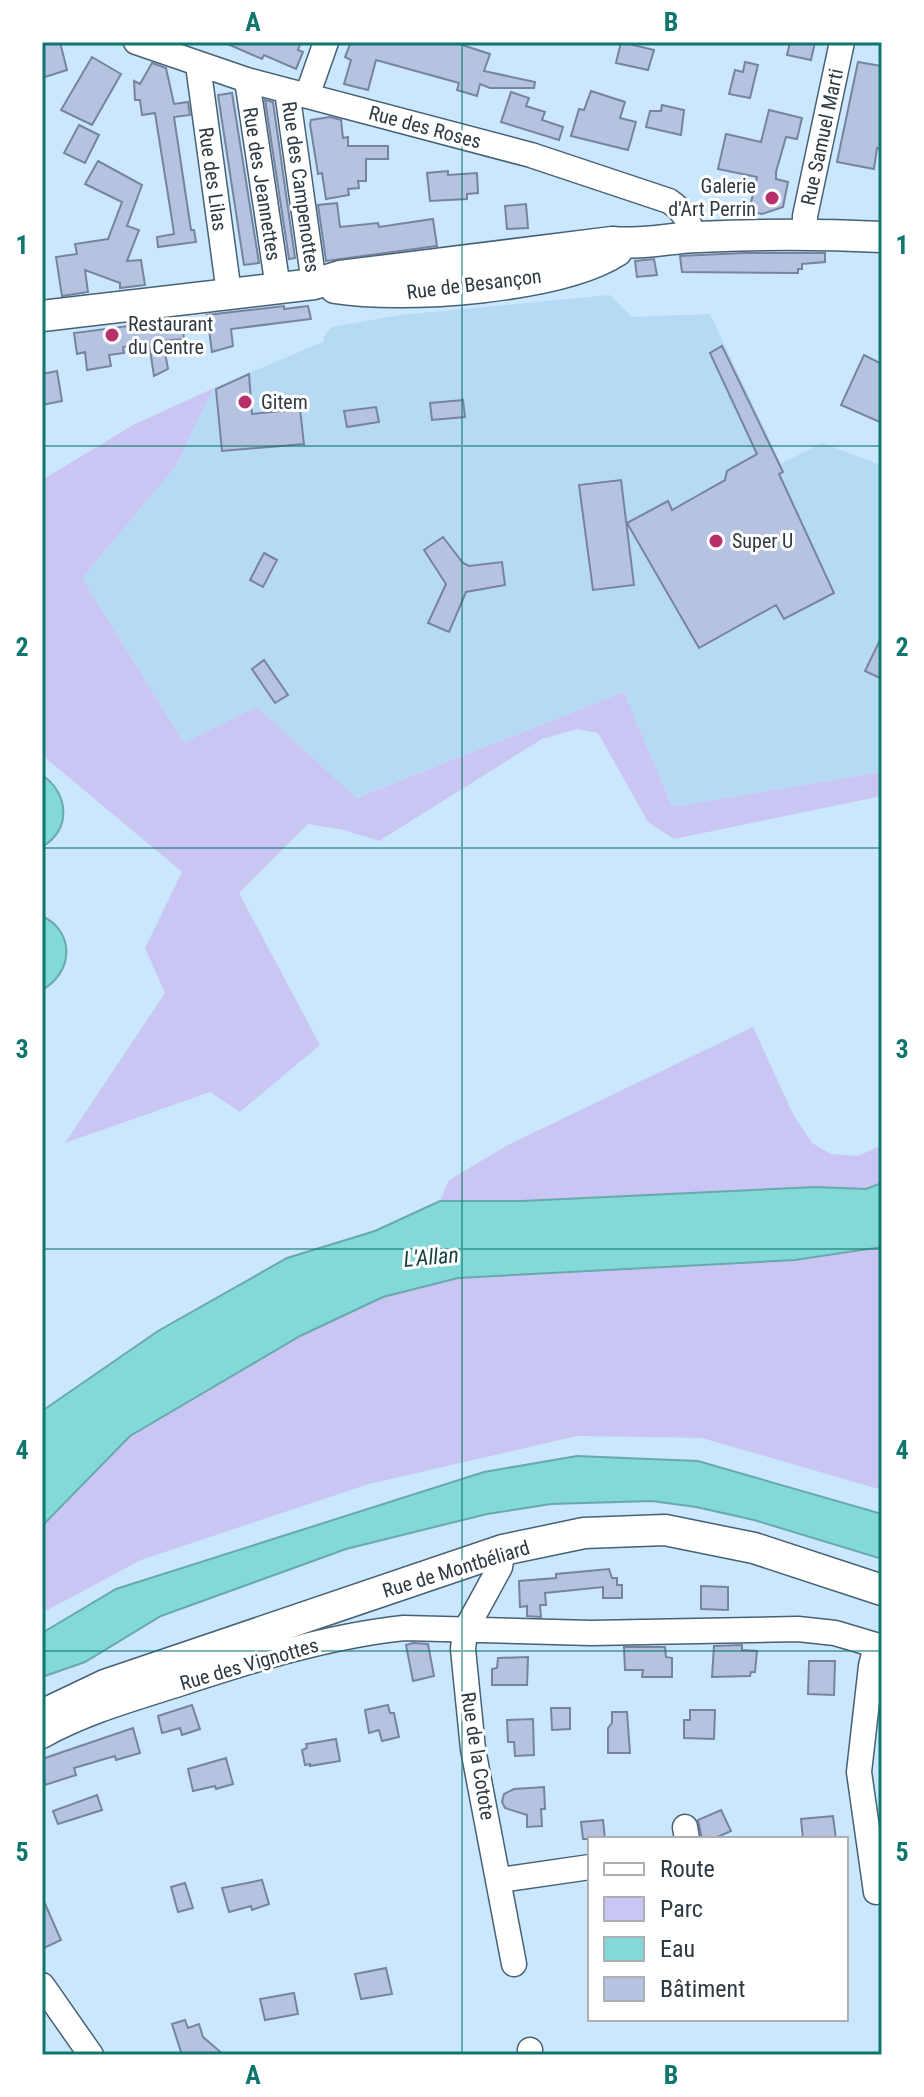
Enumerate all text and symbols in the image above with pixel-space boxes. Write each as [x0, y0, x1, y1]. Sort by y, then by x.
text: A [245, 7, 261, 37]
text: B [664, 7, 678, 37]
street label: Rue Samuel Marti [796, 66, 848, 208]
street label: Rue des Campenottes [277, 100, 325, 274]
street label: Rue des Roses [366, 100, 484, 154]
street label: Rue des Jeannettes [238, 106, 286, 262]
street label: Rue des Lilas [194, 126, 232, 232]
place label: Galerie d'Art Perrin [668, 174, 756, 221]
marker: Galerie d'Art Perrin [763, 189, 781, 207]
text: 1 [15, 230, 29, 260]
text: 1 [895, 230, 909, 260]
street label: Rue de Besançon [405, 264, 543, 304]
place label: Restaurant du Centre [128, 312, 213, 359]
marker: Restaurant du Centre [103, 326, 121, 344]
place label: Gitem [261, 390, 308, 414]
marker: Gitem [236, 393, 254, 411]
place label: Super U [732, 529, 793, 553]
marker: Super U [707, 532, 725, 550]
text: 2 [15, 632, 29, 662]
text: 2 [895, 632, 909, 662]
text: 3 [15, 1034, 29, 1064]
text: 3 [895, 1034, 909, 1064]
water label: L'Allan [402, 1242, 460, 1272]
text: 4 [15, 1435, 29, 1465]
text: 4 [895, 1435, 909, 1465]
street label: Rue de Montbéliard [379, 1535, 533, 1603]
street label: Rue des Vignottes [177, 1633, 321, 1695]
street label: Rue de la Cotote [456, 1690, 500, 1822]
text: 5 [15, 1837, 29, 1867]
legend [588, 1837, 848, 2021]
text: 5 [895, 1837, 909, 1867]
text: Route [660, 1855, 715, 1883]
text: Parc [660, 1895, 703, 1923]
text: Eau [660, 1935, 695, 1963]
text: Bâtiment [660, 1975, 745, 2003]
text: A [245, 2060, 261, 2090]
text: B [664, 2060, 678, 2090]

